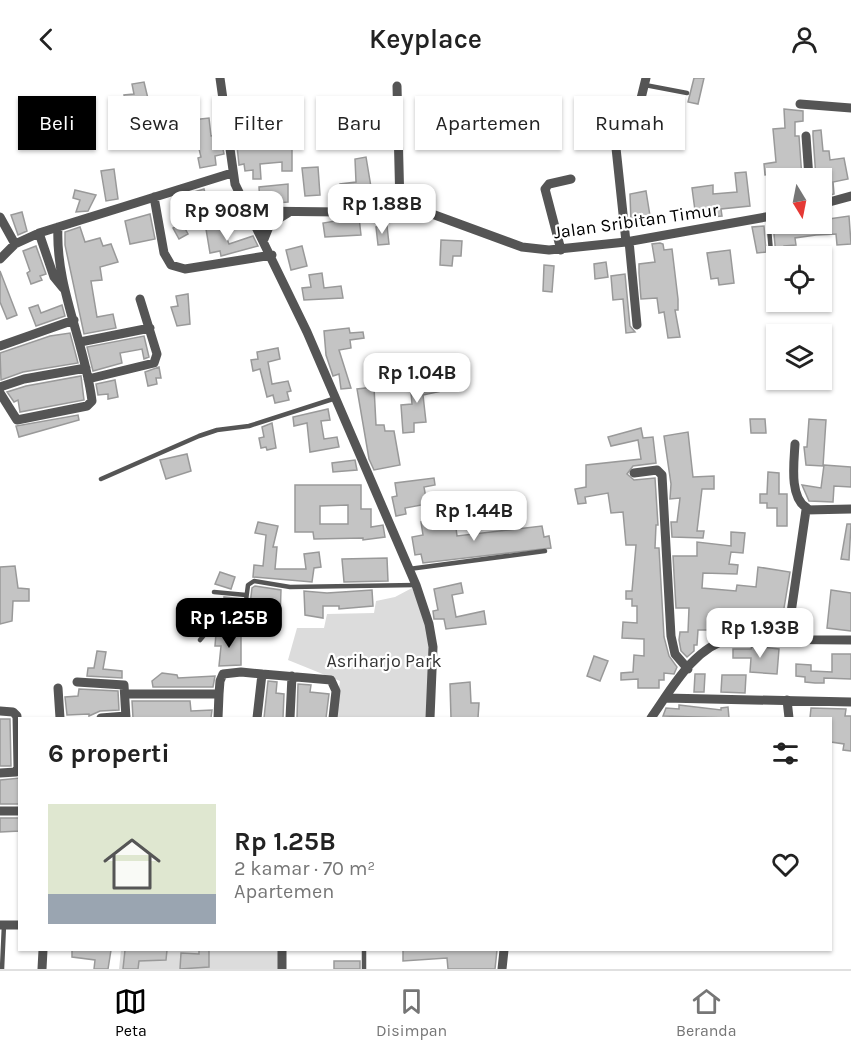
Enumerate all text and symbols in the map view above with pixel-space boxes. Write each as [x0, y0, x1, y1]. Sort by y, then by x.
icon: back [30, 23, 63, 56]
text: Keyplace [369, 23, 482, 55]
icon: person [788, 23, 821, 56]
chip: Beli [18, 96, 96, 150]
chip: Sewa [108, 96, 200, 150]
chip: Filter [212, 96, 304, 150]
chip: Baru [316, 96, 403, 150]
chip: Apartemen [415, 96, 562, 150]
chip: Rumah [574, 96, 685, 150]
north arrow [766, 168, 832, 234]
map controls [766, 168, 832, 390]
pin: Rp 1.88B [320, 184, 444, 235]
pin: Rp 908M [172, 191, 282, 242]
text: Rp 1.88B [342, 192, 422, 215]
street label: Jalan Sribitan Timur [552, 198, 720, 243]
text: Rp 908M [184, 199, 270, 222]
button: locate [766, 246, 832, 312]
button: layers [766, 324, 832, 390]
pin: Rp 1.04B [355, 353, 479, 404]
text: Rp 1.04B [377, 361, 457, 384]
pin: Rp 1.44B [412, 491, 536, 542]
text: Rp 1.44B [435, 499, 513, 522]
pin: Rp 1.25B [167, 598, 291, 649]
text: Rp 1.25B [190, 606, 268, 629]
pin: Rp 1.93B [698, 608, 822, 659]
text: Rp 1.93B [720, 616, 800, 639]
park label: Asriharjo Park [326, 650, 442, 672]
icon: filters [769, 737, 802, 770]
text: 6 properti [48, 738, 170, 769]
text: Rp 1.25B [234, 826, 336, 857]
icon: home [96, 828, 168, 900]
icon: heart [769, 848, 802, 881]
text: 2 kamar · 70 m² [234, 857, 375, 880]
text: Apartemen [234, 880, 334, 903]
tab: Peta [114, 985, 147, 1040]
tab: Disimpan [376, 985, 447, 1040]
tab: Beranda [676, 985, 737, 1040]

